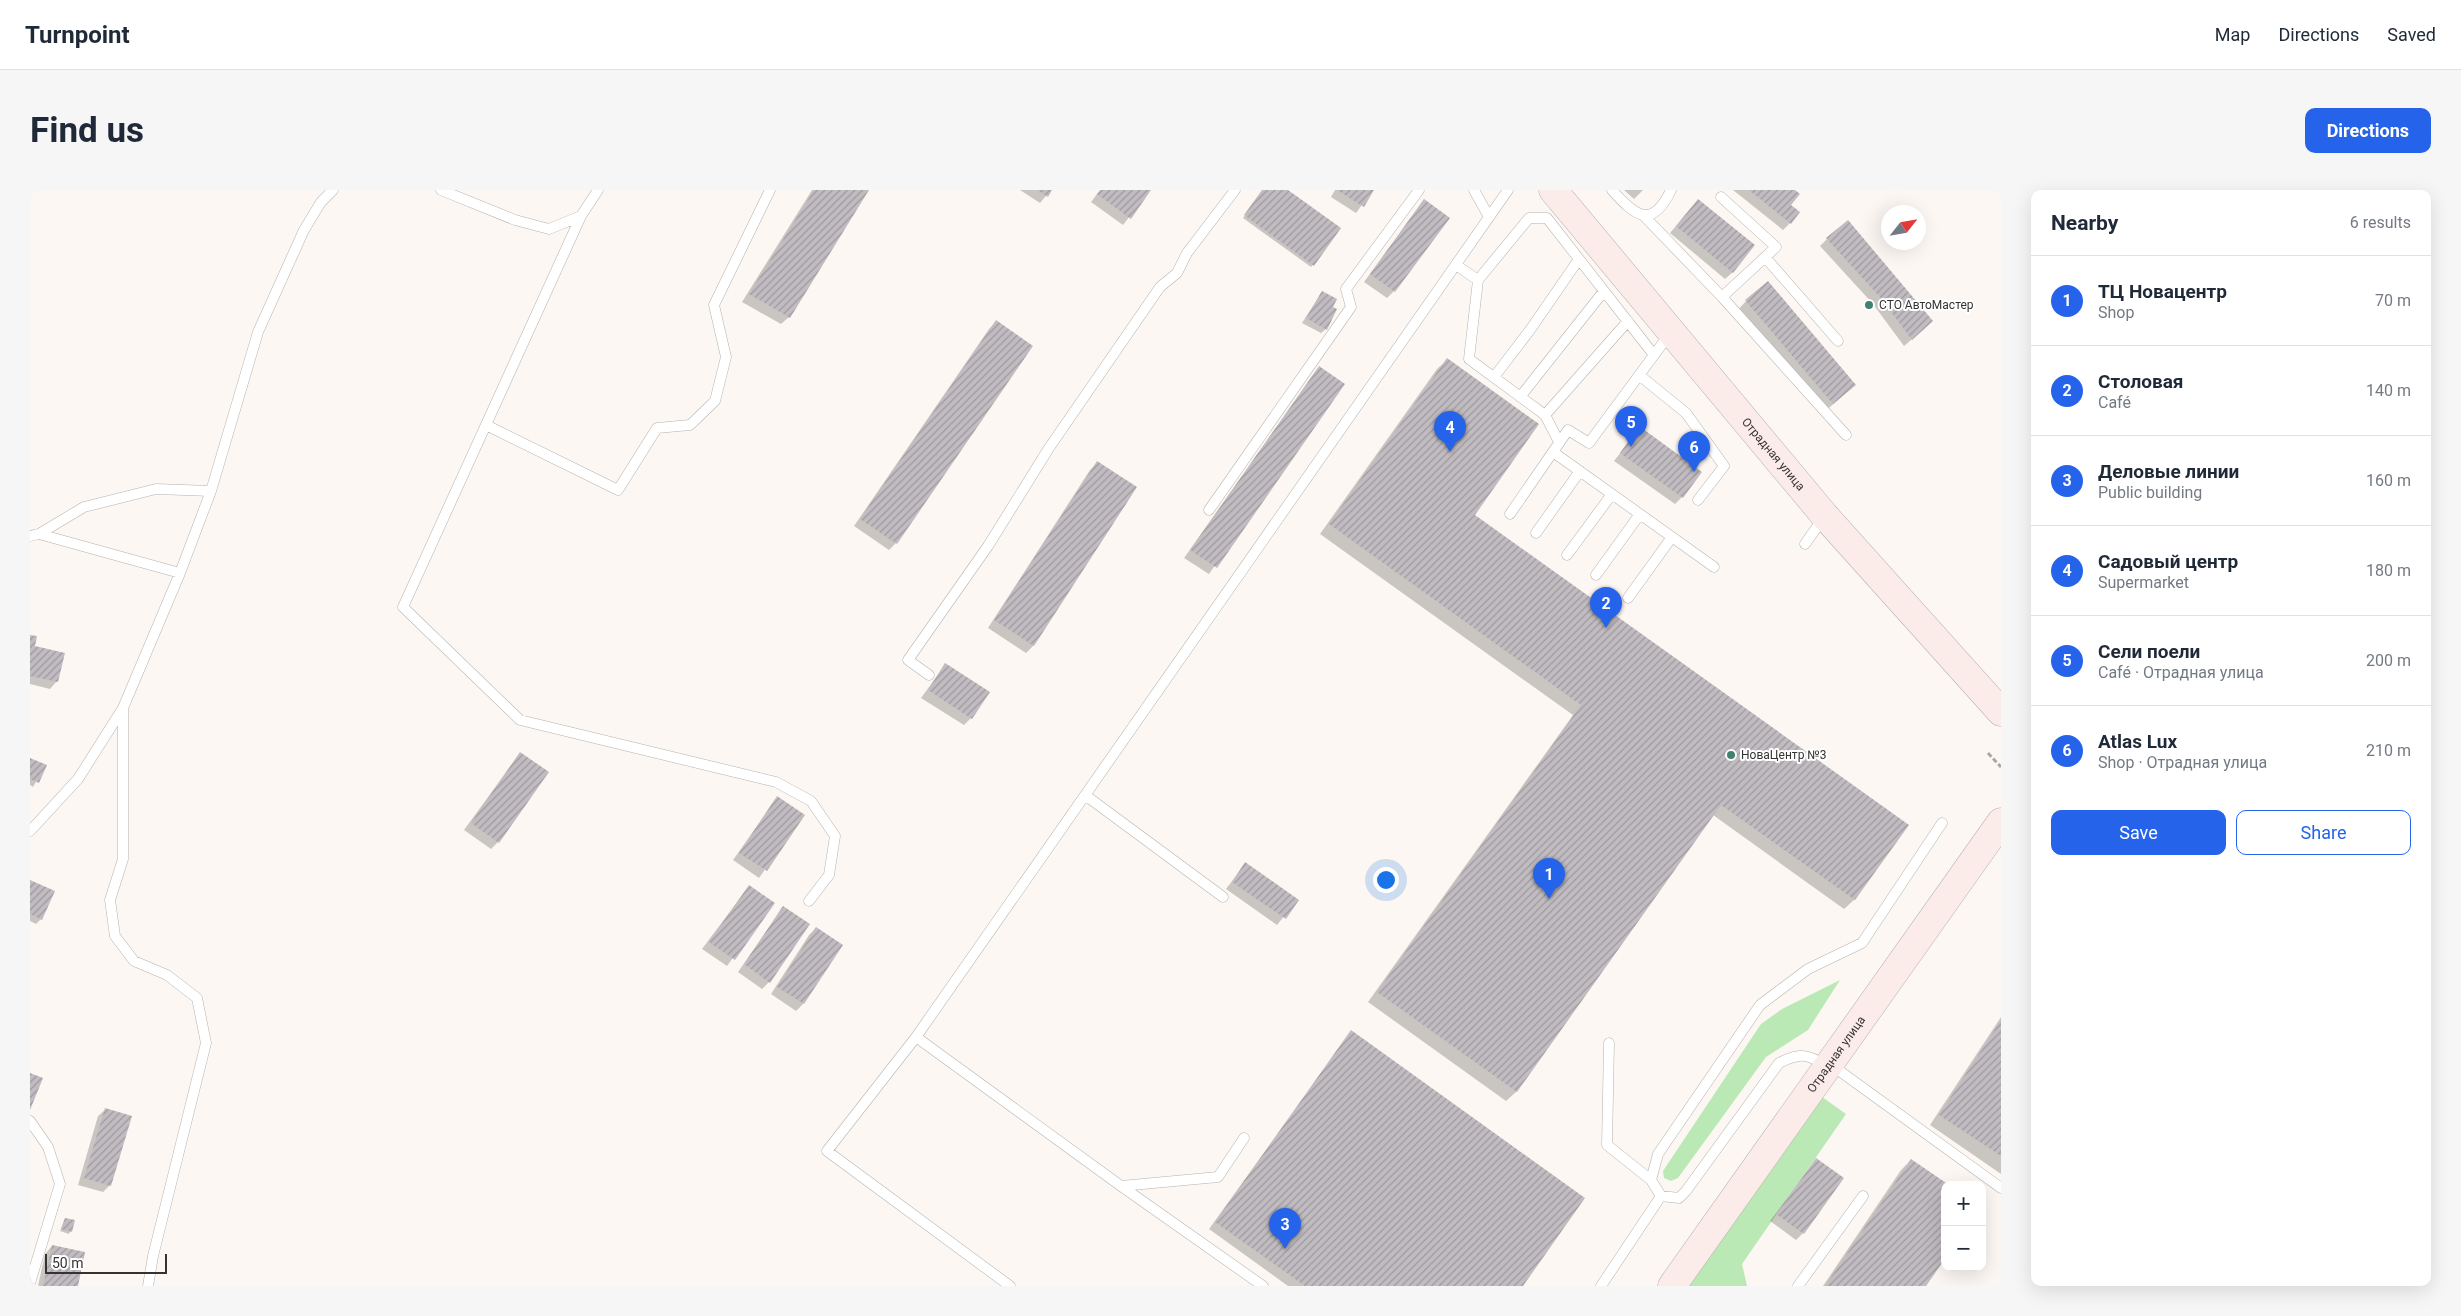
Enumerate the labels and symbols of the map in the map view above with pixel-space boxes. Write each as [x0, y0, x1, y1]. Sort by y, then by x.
north arrow [1881, 205, 1926, 250]
place label: СТО АвтоМастер [1879, 298, 1974, 312]
marker: СТО АвтоМастер [1863, 299, 1875, 311]
pin: 5 [1615, 406, 1647, 447]
pin: 4 [1434, 411, 1466, 452]
street label: Отрадная улица [1739, 415, 1808, 493]
pin: 6 [1678, 431, 1710, 472]
pin: 2 [1590, 587, 1622, 628]
place label: НоваЦентр №3 [1741, 748, 1826, 762]
marker: НоваЦентр №3 [1725, 749, 1737, 761]
pin: 1 [1533, 858, 1565, 899]
your location [1373, 867, 1399, 893]
street label: Отрадная улица [1804, 1013, 1868, 1095]
pin: 3 [1269, 1208, 1301, 1249]
scale bar [45, 1251, 168, 1274]

